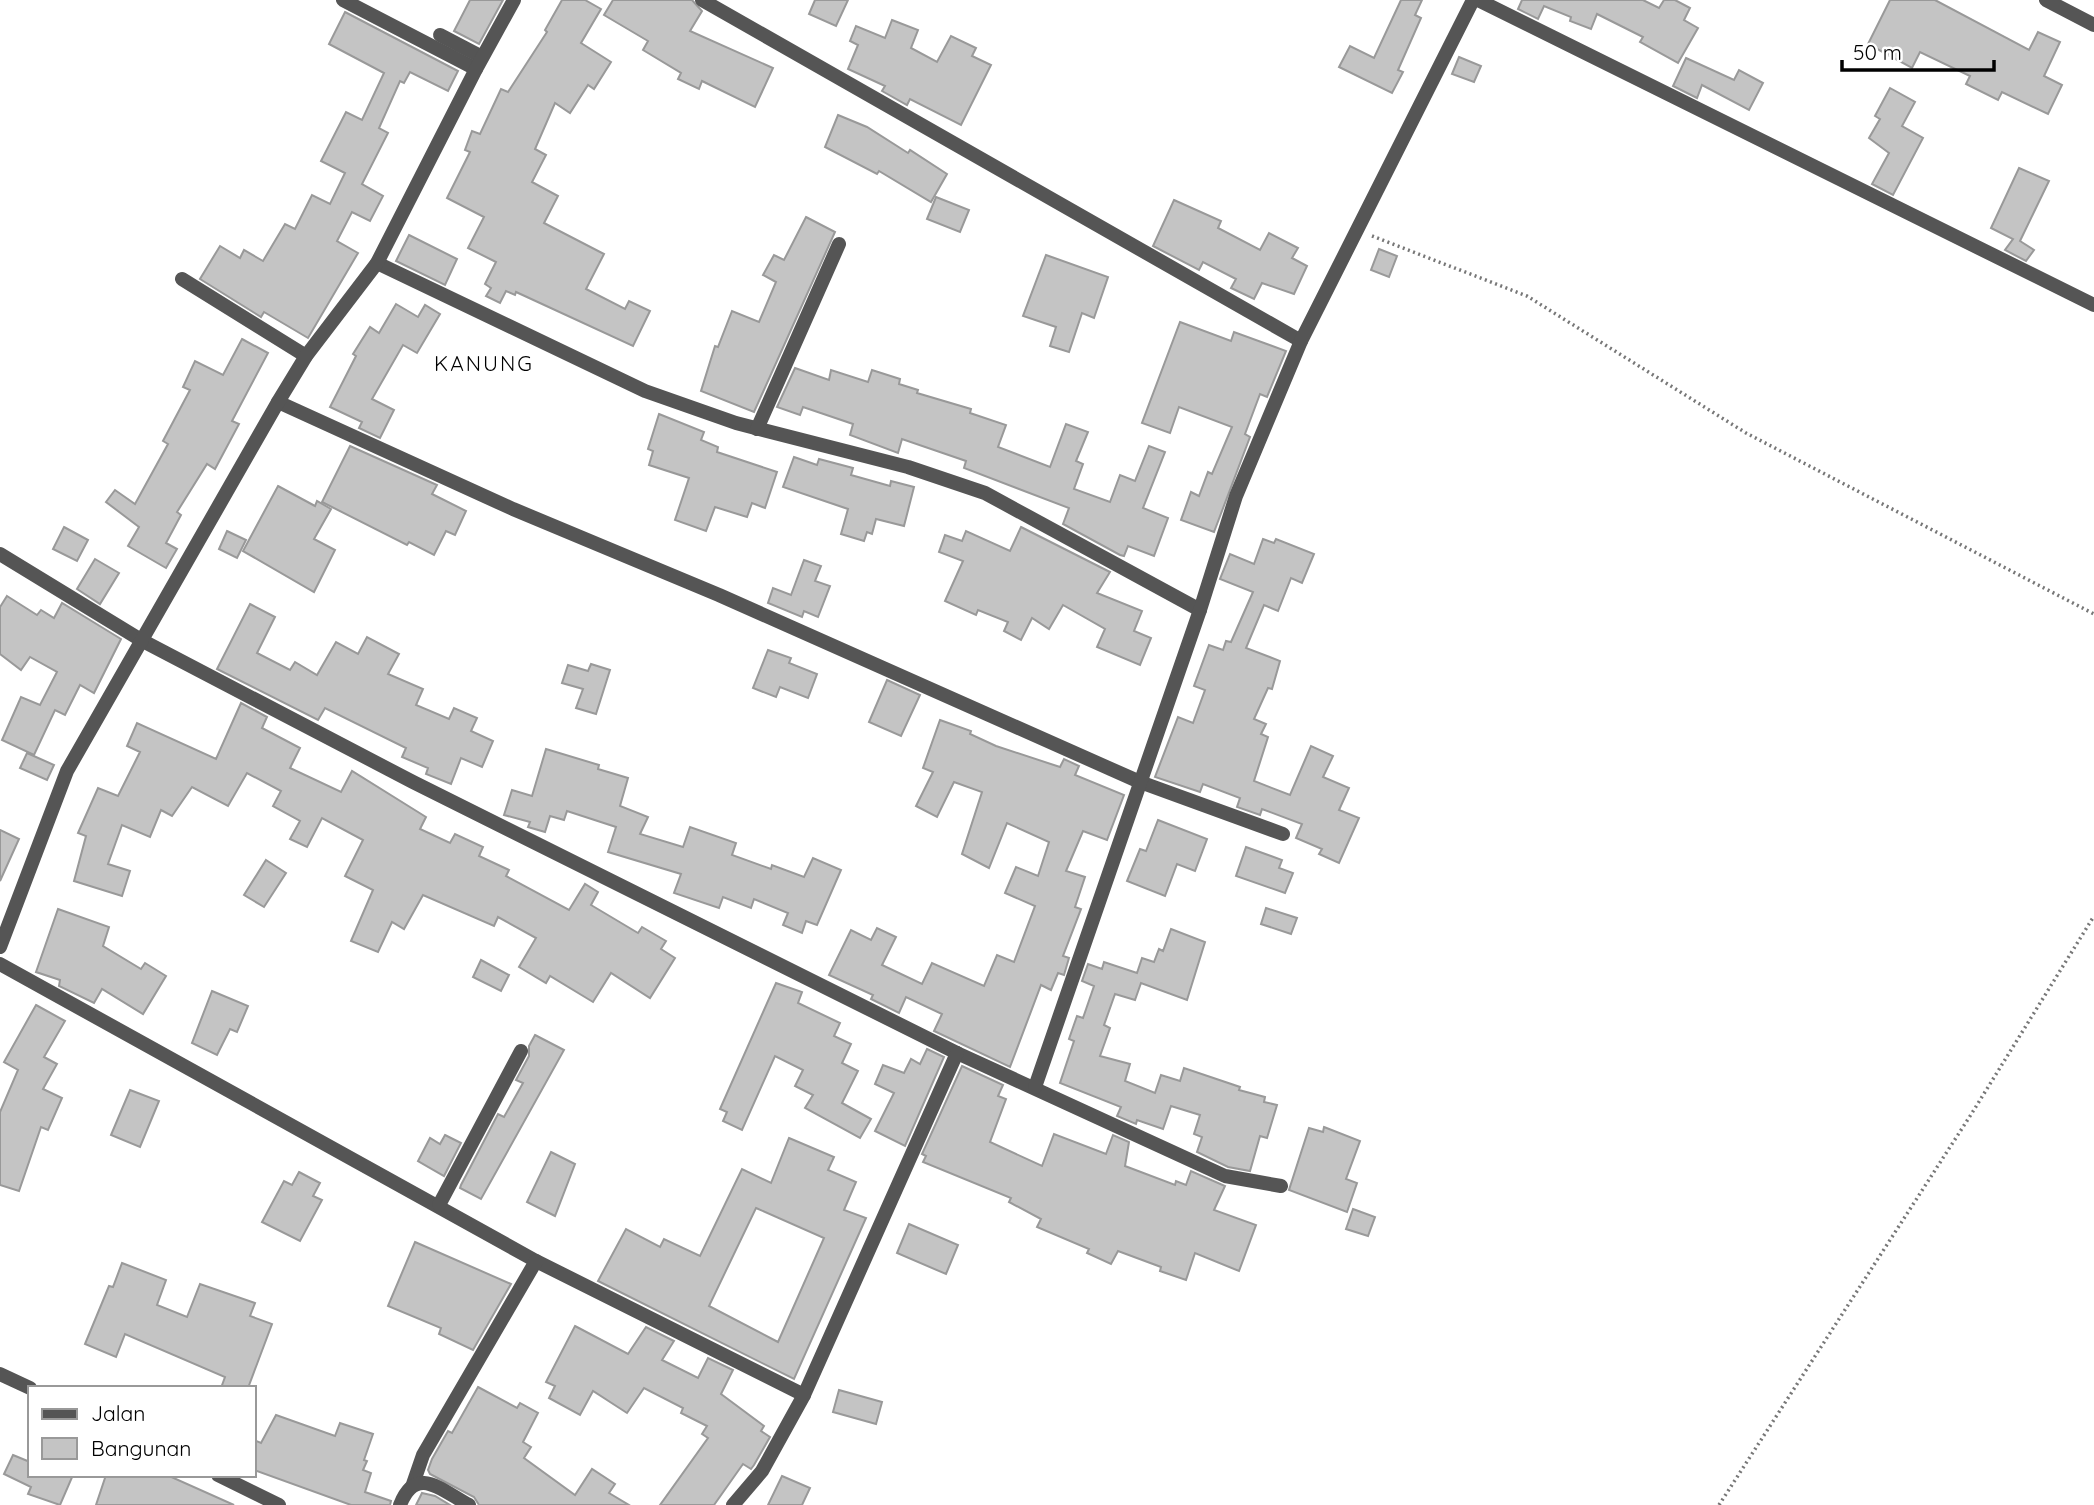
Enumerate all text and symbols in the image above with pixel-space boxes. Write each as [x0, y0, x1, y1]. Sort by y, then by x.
scale bar [1842, 28, 1994, 72]
text: 50 m [1853, 39, 1902, 65]
district label: KANUNG [434, 350, 534, 376]
legend [28, 1386, 256, 1477]
text: Jalan [91, 1400, 145, 1426]
text: Bangunan [91, 1435, 191, 1461]

